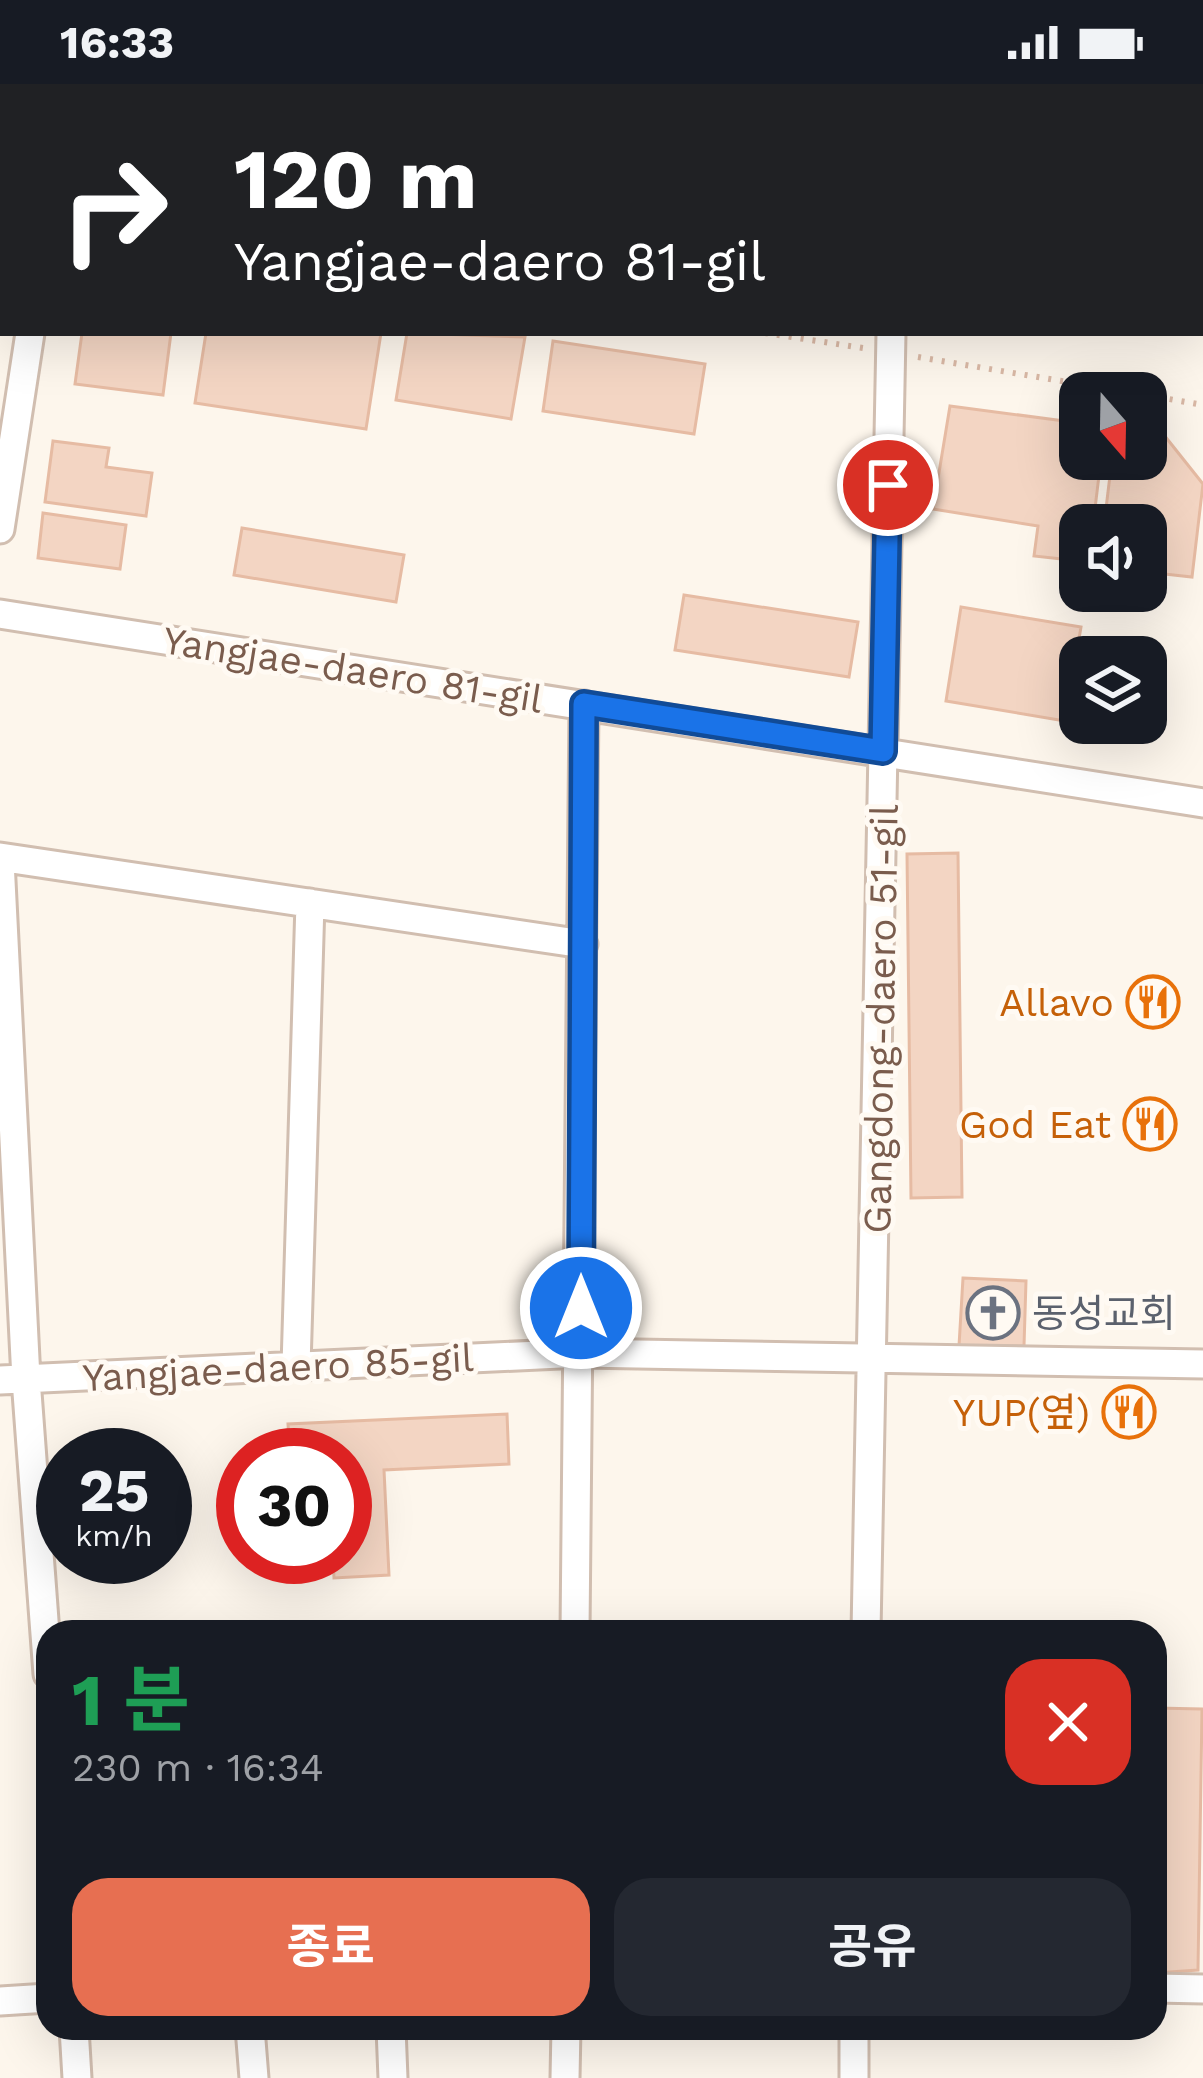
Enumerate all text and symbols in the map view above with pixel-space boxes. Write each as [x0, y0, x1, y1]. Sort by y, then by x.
text: 16:33 [60, 16, 174, 69]
text: 120 m [234, 130, 477, 228]
icon: right [36, 132, 192, 288]
text: Yangjae-daero 81-gil [234, 230, 766, 293]
north arrow [1059, 372, 1167, 480]
map controls [1059, 372, 1167, 744]
pin [837, 434, 939, 536]
icon: arrive [855, 452, 921, 518]
button: sound [1059, 504, 1167, 612]
street label: Yangjae-daero 81-gil [160, 617, 546, 722]
button: layers [1059, 636, 1167, 744]
street label: Gangdong-daero 51-gil [854, 804, 907, 1234]
restaurant icon: Allavo [1125, 974, 1181, 1030]
place label: Allavo [999, 980, 1114, 1025]
restaurant icon: God Eat [1122, 1096, 1178, 1152]
place label: God Eat [959, 1102, 1111, 1147]
position arrow [518, 1245, 644, 1371]
church icon: 동성교회 [965, 1285, 1021, 1341]
place label: 동성교회 [1032, 1291, 1176, 1336]
street label: Yangjae-daero 85-gil [81, 1335, 475, 1400]
restaurant icon: YUP(옆) [1101, 1384, 1157, 1440]
place label: YUP(옆) [953, 1390, 1090, 1435]
speed limit sign: 30 [216, 1428, 372, 1584]
text: 25 [79, 1455, 149, 1526]
text: km/h [75, 1518, 153, 1553]
text: 1 분 [72, 1658, 190, 1742]
button: close [1005, 1659, 1131, 1785]
text: 230 m · 16:34 [72, 1745, 324, 1790]
button: 종료 [72, 1878, 590, 2016]
button: 공유 [614, 1878, 1131, 2016]

